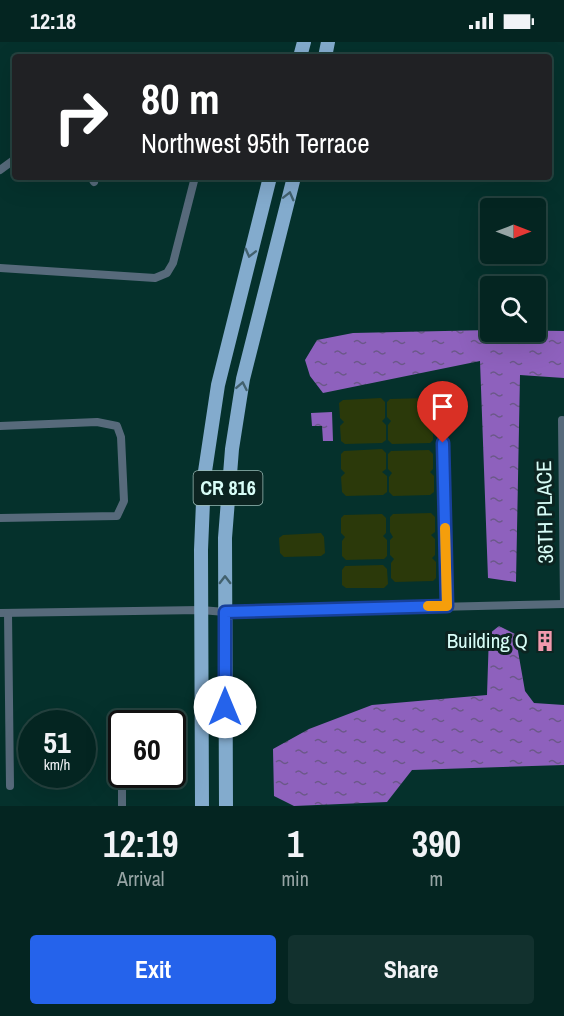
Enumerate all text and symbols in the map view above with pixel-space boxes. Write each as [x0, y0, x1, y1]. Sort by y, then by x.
text: 12:18 [30, 6, 76, 36]
text: 80 m [141, 71, 220, 127]
icon: right [42, 78, 120, 156]
text: Northwest 95th Terrace [141, 125, 370, 161]
one-way arrow [282, 192, 295, 202]
north arrow [480, 198, 546, 264]
map controls [480, 198, 546, 342]
one-way arrow [245, 248, 258, 258]
button: search [480, 276, 546, 342]
one-way arrow [235, 381, 248, 391]
pin [417, 381, 468, 443]
icon: arrive [426, 390, 459, 423]
street label: 36TH PLACE [529, 460, 560, 564]
road number: CR 816 [194, 471, 262, 505]
one-way arrow [219, 575, 231, 584]
place label: Building Q [447, 626, 528, 655]
building icon: Building Q [533, 629, 557, 653]
position arrow [193, 675, 257, 739]
speed limit sign: 60 [108, 710, 186, 788]
text: 51 [43, 722, 71, 762]
text: km/h [44, 754, 70, 775]
text: 12:19 [103, 820, 178, 868]
text: 1 [287, 820, 303, 868]
text: 390 [412, 820, 461, 868]
text: Arrival [117, 865, 164, 892]
text: min [281, 865, 309, 892]
text: m [430, 865, 443, 892]
button: Exit [30, 935, 276, 1004]
button: Share [288, 935, 534, 1004]

